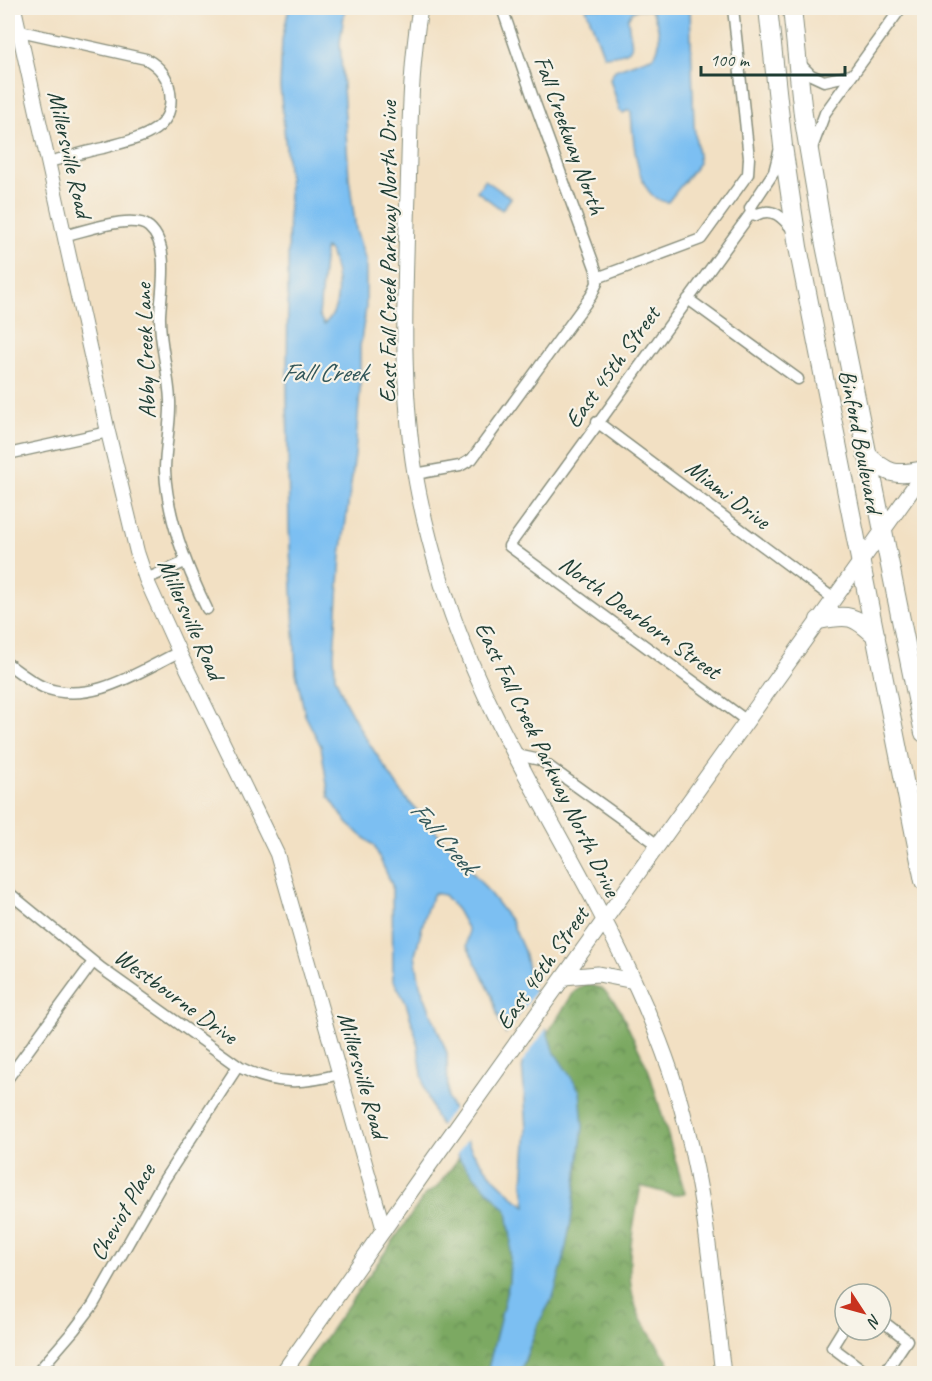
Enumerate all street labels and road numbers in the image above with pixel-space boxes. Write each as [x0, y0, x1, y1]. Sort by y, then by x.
street label: Fall Creekway North [527, 52, 613, 219]
street label: Millersville Road [41, 88, 100, 224]
street label: East Fall Creek Parkway North Drive [373, 99, 403, 403]
street label: Abby Creek Lane [128, 280, 162, 419]
street label: East 45th Street [558, 299, 667, 434]
street label: Binford Boulevard [832, 367, 890, 518]
street label: Miami Drive [680, 452, 778, 537]
street label: North Dearborn Street [553, 548, 728, 687]
street label: Millersville Road [151, 554, 232, 687]
street label: East Fall Creek Parkway North Drive [468, 617, 629, 903]
street label: East 46th Street [489, 899, 597, 1035]
street label: Westbourne Drive [109, 941, 245, 1052]
street label: Millersville Road [331, 1009, 396, 1145]
street label: Cheviot Place [82, 1156, 163, 1266]

